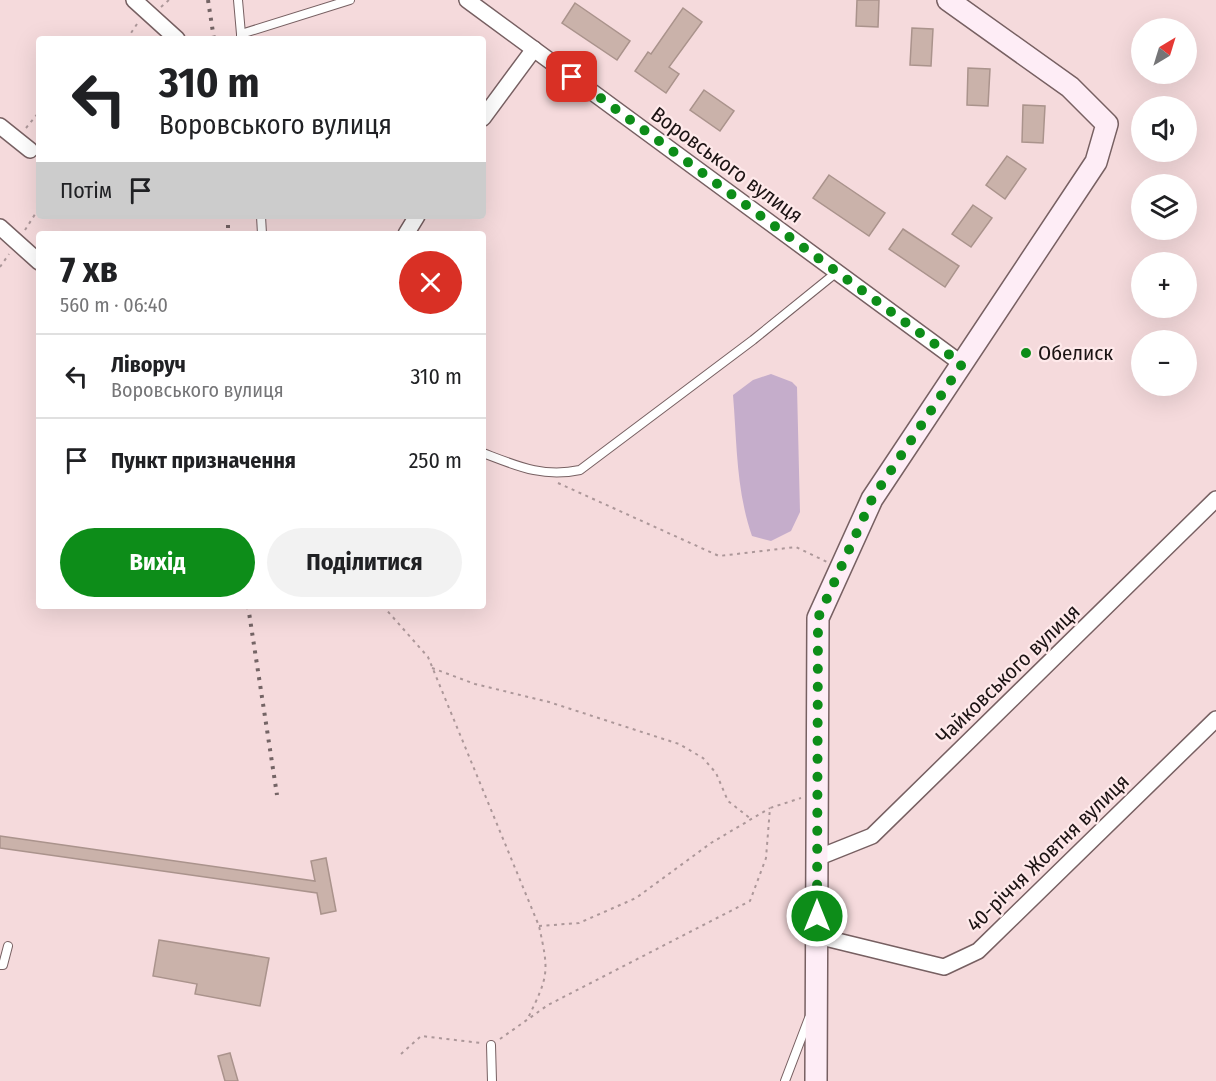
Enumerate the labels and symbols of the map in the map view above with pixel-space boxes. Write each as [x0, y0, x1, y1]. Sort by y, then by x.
north arrow [1131, 18, 1197, 84]
pin [546, 51, 597, 102]
street label: Воровського вулиця [646, 101, 808, 229]
place label: Обелиск [1038, 340, 1113, 366]
marker: Обелиск [1019, 346, 1033, 360]
street label: Чайковського вулиця [931, 599, 1085, 749]
street label: 40-річчя Жовтня вулиця [961, 769, 1135, 937]
position arrow [785, 884, 849, 948]

